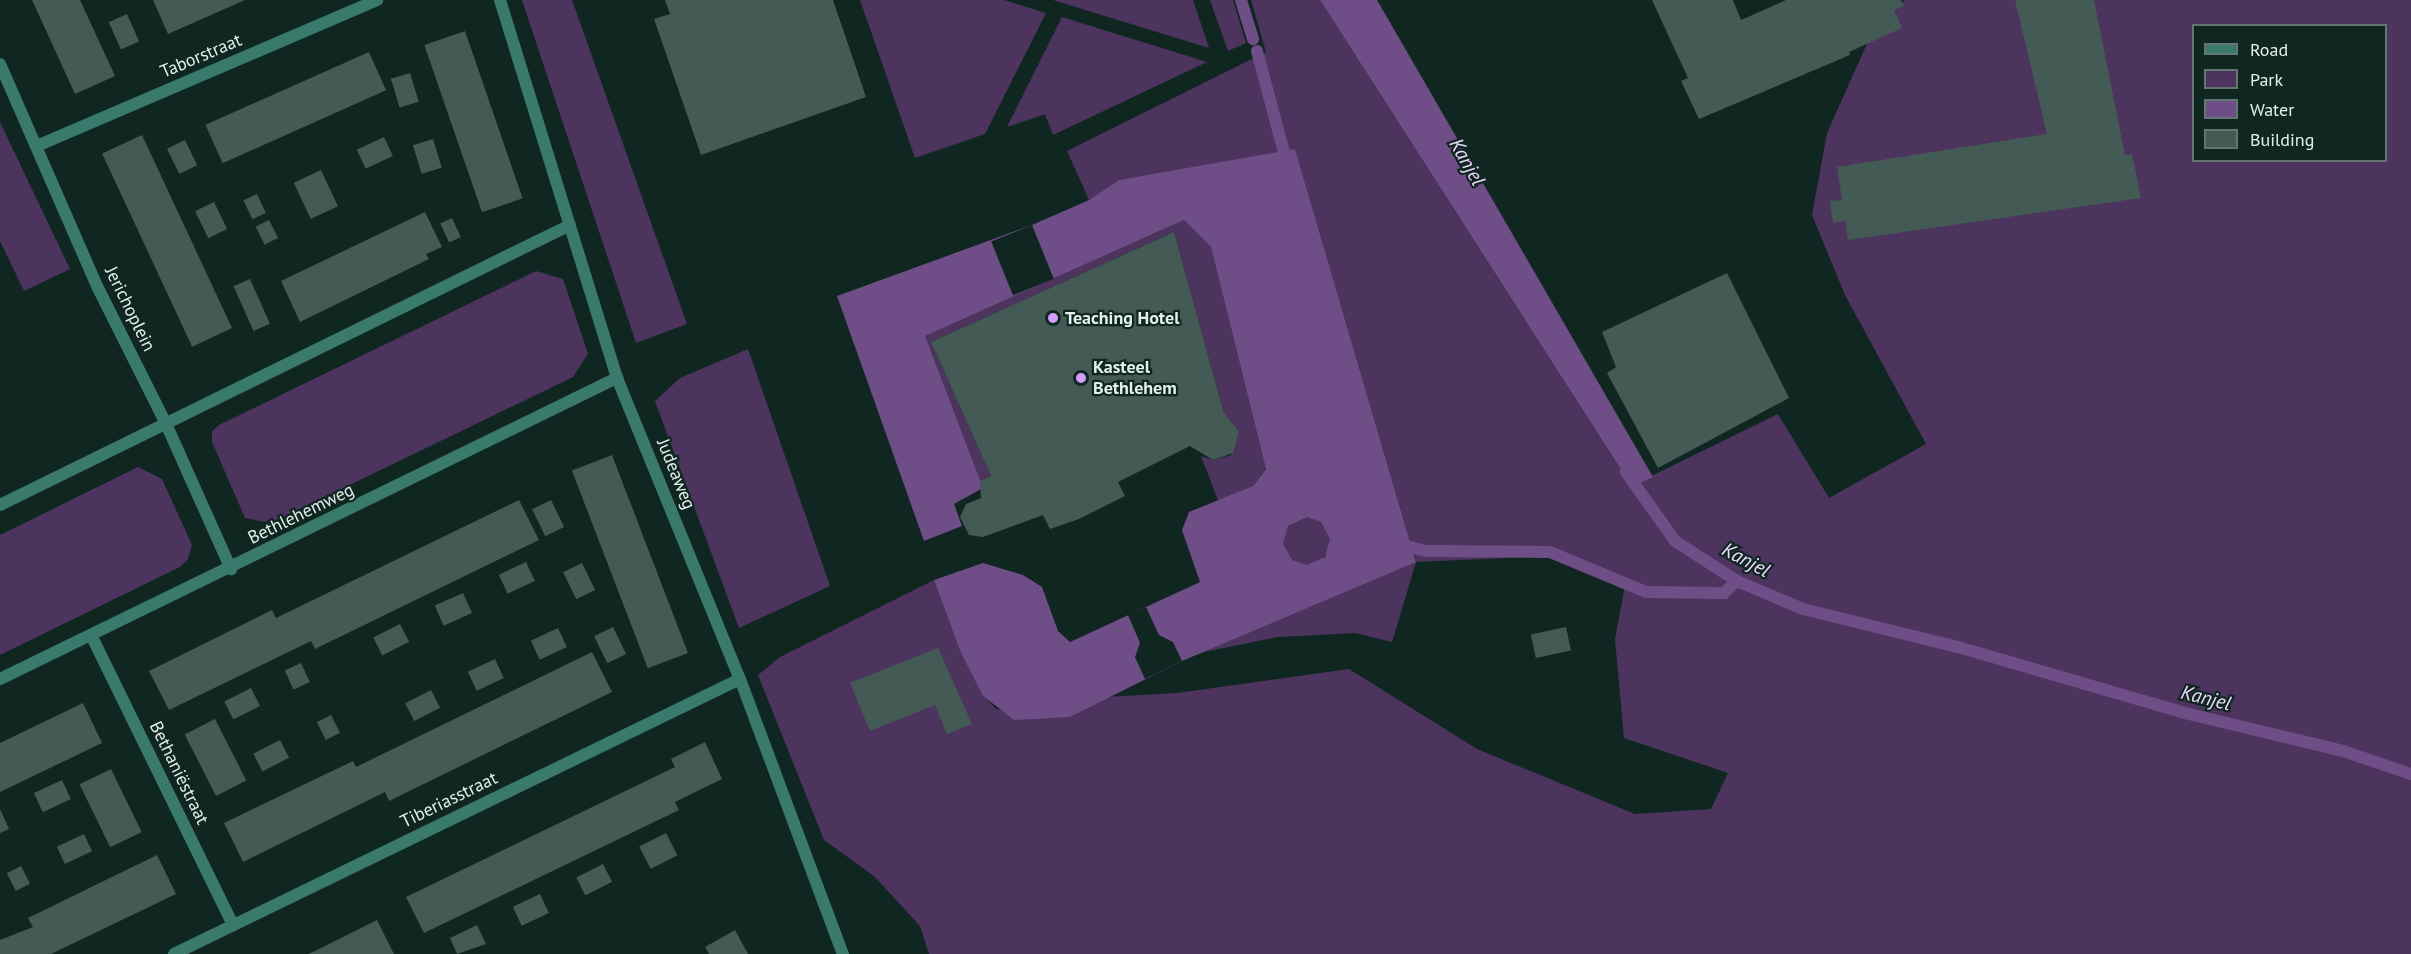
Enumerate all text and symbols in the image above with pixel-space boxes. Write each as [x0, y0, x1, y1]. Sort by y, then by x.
legend [2192, 24, 2387, 162]
street label: Taborstraat [157, 29, 245, 83]
text: Road [2250, 38, 2288, 61]
text: Park [2250, 68, 2283, 91]
text: Water [2250, 98, 2294, 121]
text: Building [2250, 128, 2314, 151]
water label: Kanjel [1444, 134, 1490, 190]
street label: Jerichoplein [100, 263, 160, 355]
place label: Teaching Hotel [1065, 307, 1179, 329]
marker: Teaching Hotel [1046, 311, 1060, 325]
place label: Kasteel Bethlehem [1093, 357, 1177, 400]
marker: Kasteel Bethlehem [1074, 371, 1088, 385]
street label: Judeaweg [652, 435, 700, 513]
street label: Bethlehemweg [244, 479, 358, 549]
water label: Kanjel [1718, 537, 1774, 583]
water label: Kanjel [2178, 680, 2234, 716]
street label: Bethaniëstraat [145, 718, 213, 828]
street label: Tiberiasstraat [397, 767, 501, 833]

